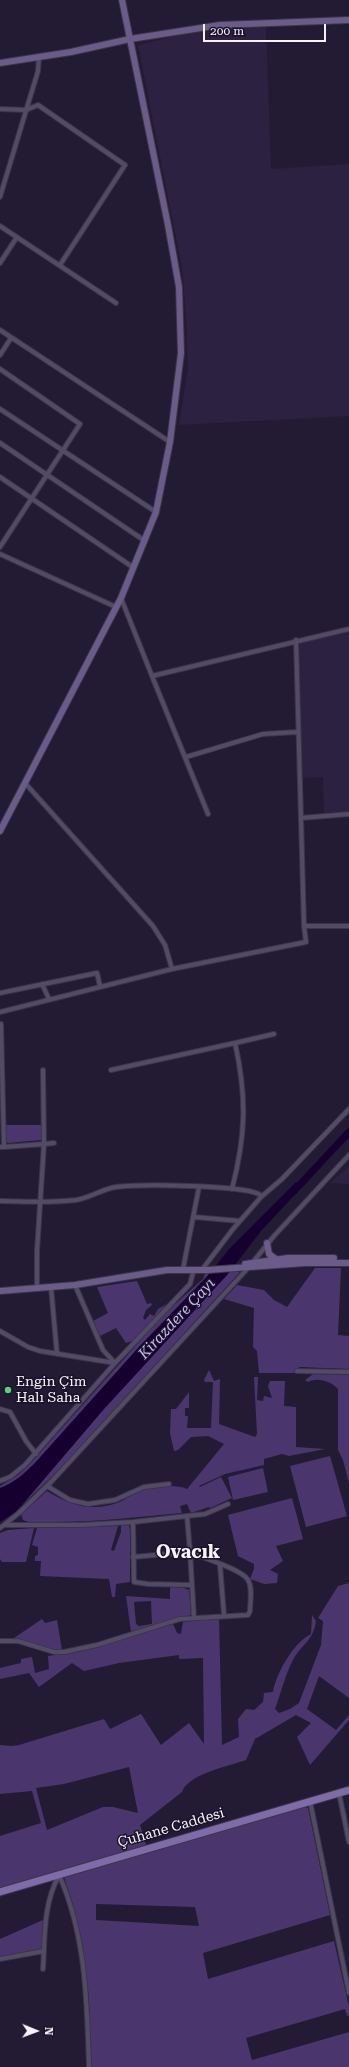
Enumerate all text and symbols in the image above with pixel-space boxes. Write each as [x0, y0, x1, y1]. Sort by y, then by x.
scale bar [205, 16, 328, 42]
text: 200 m [210, 24, 244, 38]
water label: Kirazdere Çayı [135, 1275, 219, 1363]
place label: Engin Çim Halı Saha [16, 1374, 86, 1406]
marker: Engin Çim Halı Saha [3, 1385, 13, 1395]
district label: Ovacık [156, 1542, 220, 1564]
street label: Çuhane Caddesi [116, 1805, 226, 1851]
north arrow [16, 2011, 56, 2051]
text: N [42, 2027, 55, 2036]

